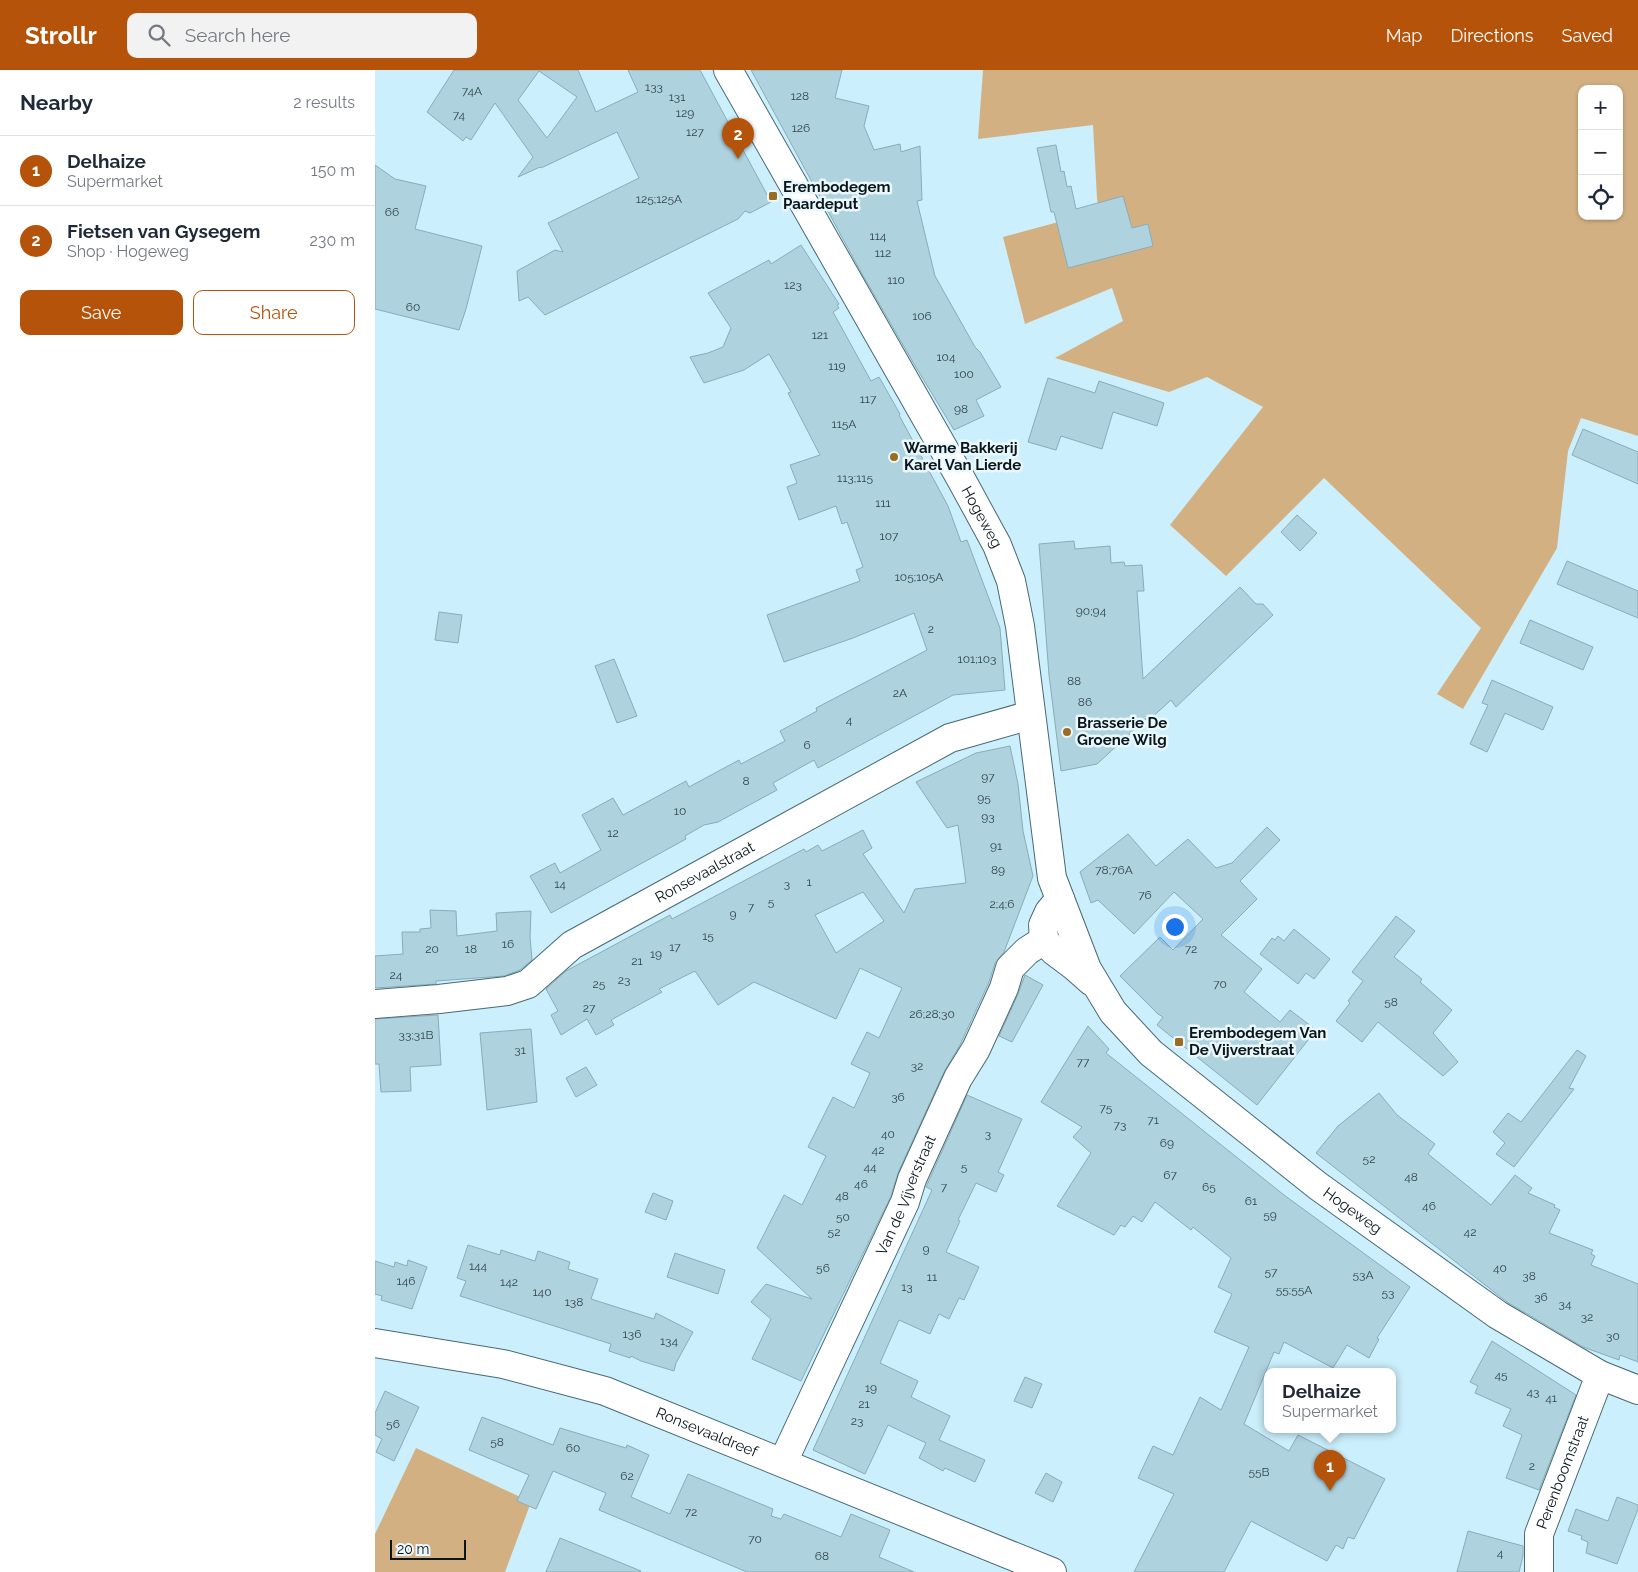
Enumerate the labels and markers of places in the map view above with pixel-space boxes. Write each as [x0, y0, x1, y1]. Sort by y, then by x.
pin: 2 [722, 118, 754, 159]
place label: Erembodegem Paardeput [783, 178, 890, 213]
marker: Erembodegem Paardeput [767, 190, 779, 202]
place label: Warme Bakkerij Karel Van Lierde [904, 439, 1021, 474]
marker: Warme Bakkerij Karel Van Lierde [888, 451, 900, 463]
place label: Brasserie De Groene Wilg [1077, 714, 1167, 749]
marker: Brasserie De Groene Wilg [1061, 726, 1073, 738]
place label: Erembodegem Van De Vijverstraat [1189, 1024, 1326, 1059]
marker: Erembodegem Van De Vijverstraat [1173, 1036, 1185, 1048]
pin: 1 [1314, 1450, 1346, 1491]

